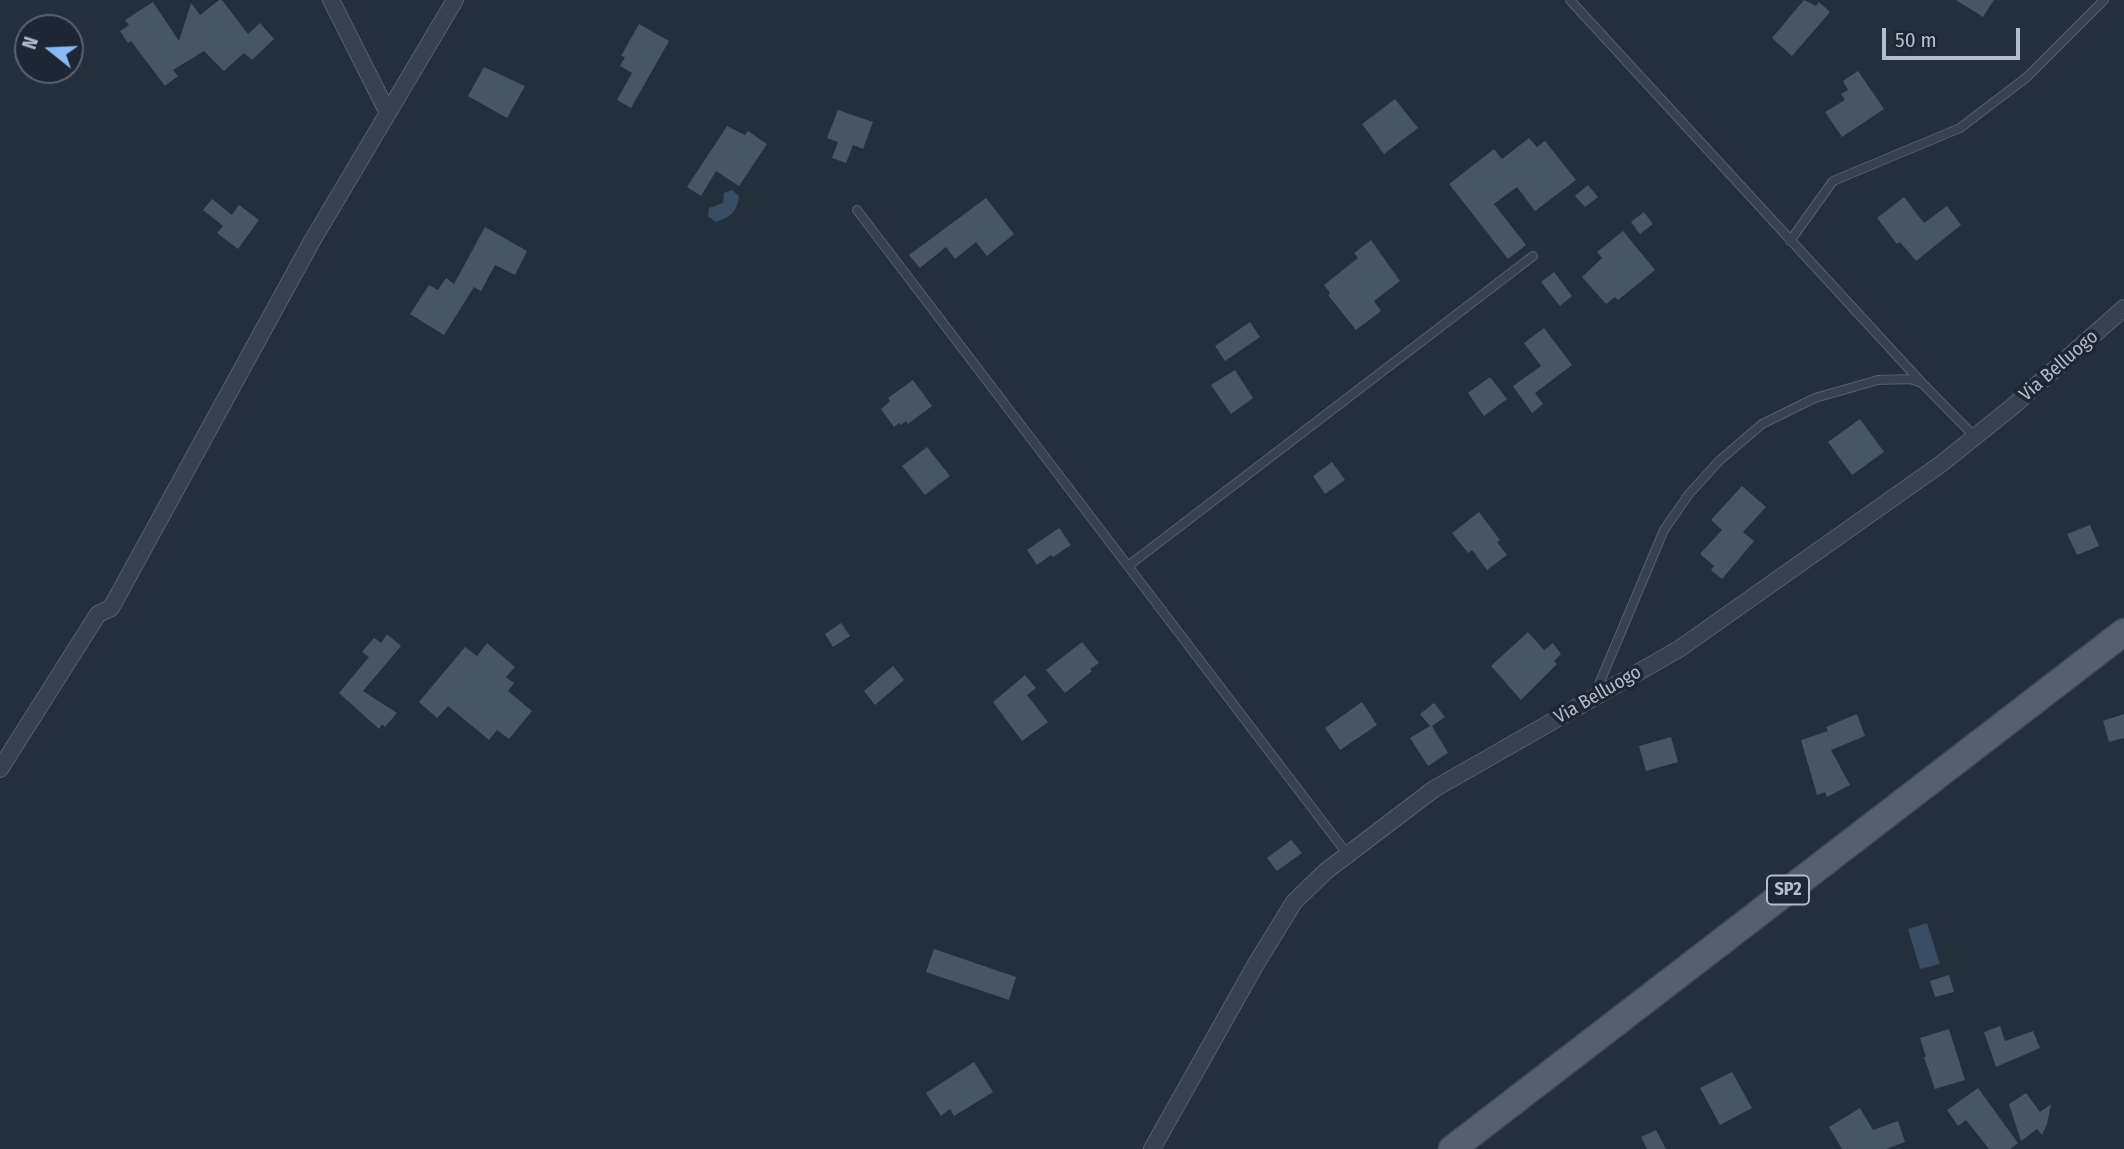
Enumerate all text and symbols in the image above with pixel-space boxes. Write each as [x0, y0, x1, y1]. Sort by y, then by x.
north arrow [14, 14, 84, 84]
scale bar [1886, 14, 2024, 58]
text: 50 m [1895, 27, 1937, 53]
text: N [18, 34, 43, 52]
street label: Via Belluogo [2015, 326, 2103, 406]
street label: Via Belluogo [1550, 661, 1646, 729]
road number: SP2 [1767, 876, 1809, 904]

